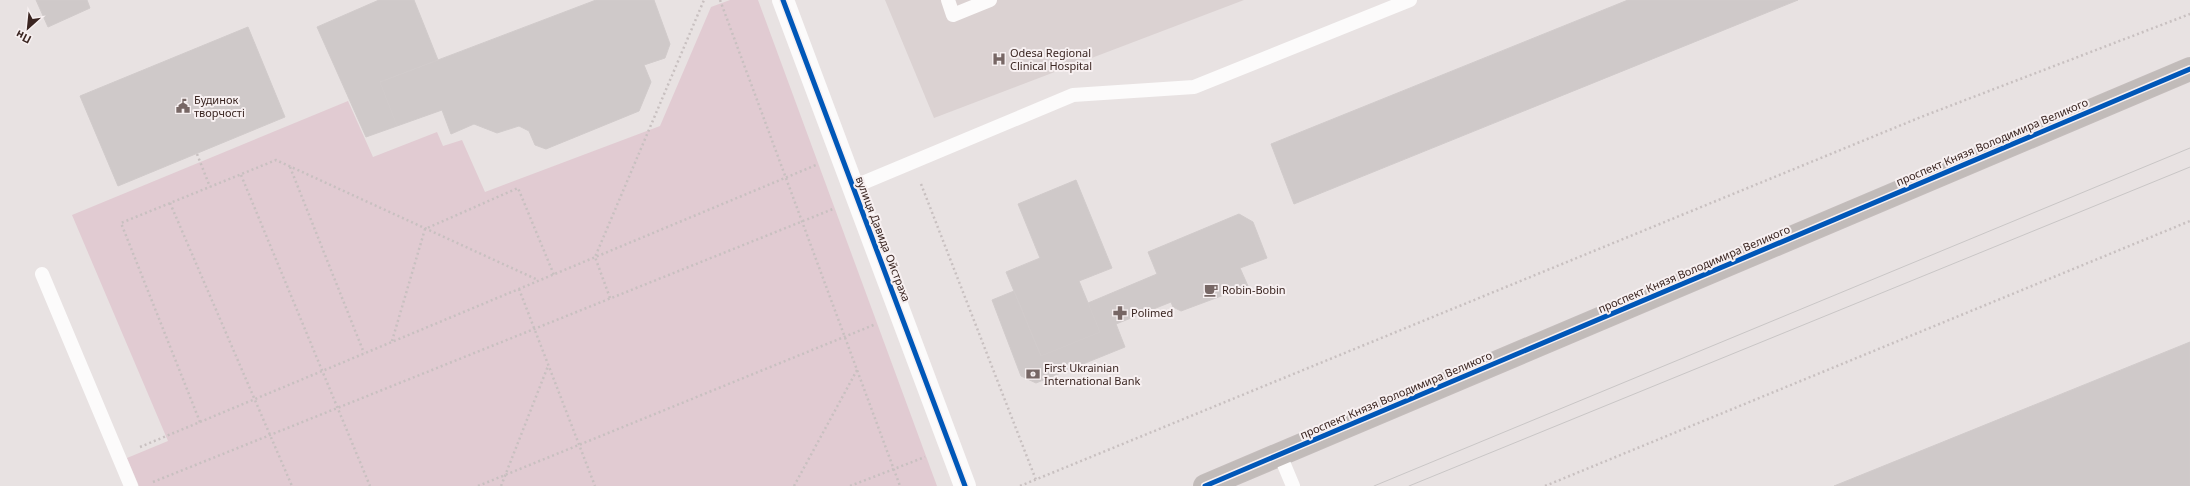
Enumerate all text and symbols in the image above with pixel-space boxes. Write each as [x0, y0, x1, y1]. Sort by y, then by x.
north arrow [8, 8, 48, 48]
text: Пн [13, 27, 34, 48]
place label: Odesa Regional Clinical Hospital [1010, 45, 1092, 73]
hospital icon: Odesa Regional Clinical Hospital [991, 51, 1007, 67]
place label: Будинок творчості [194, 92, 245, 120]
street label: проспект Князя Володимира Великого [1893, 94, 2090, 189]
public building icon: Будинок творчості [175, 98, 191, 114]
street label: вулиця Давида Ойстраха [853, 174, 914, 304]
street label: проспект Князя Володимира Великого [1595, 221, 1792, 316]
cafe icon: Robin-Bobin [1203, 282, 1219, 298]
place label: Robin-Bobin [1222, 282, 1286, 297]
pharmacy icon: Polimed [1112, 305, 1128, 321]
place label: Polimed [1131, 305, 1173, 320]
street label: проспект Князя Володимира Великого [1297, 347, 1494, 442]
place label: First Ukrainian International Bank [1044, 360, 1140, 388]
bank icon: First Ukrainian International Bank [1025, 366, 1041, 382]

